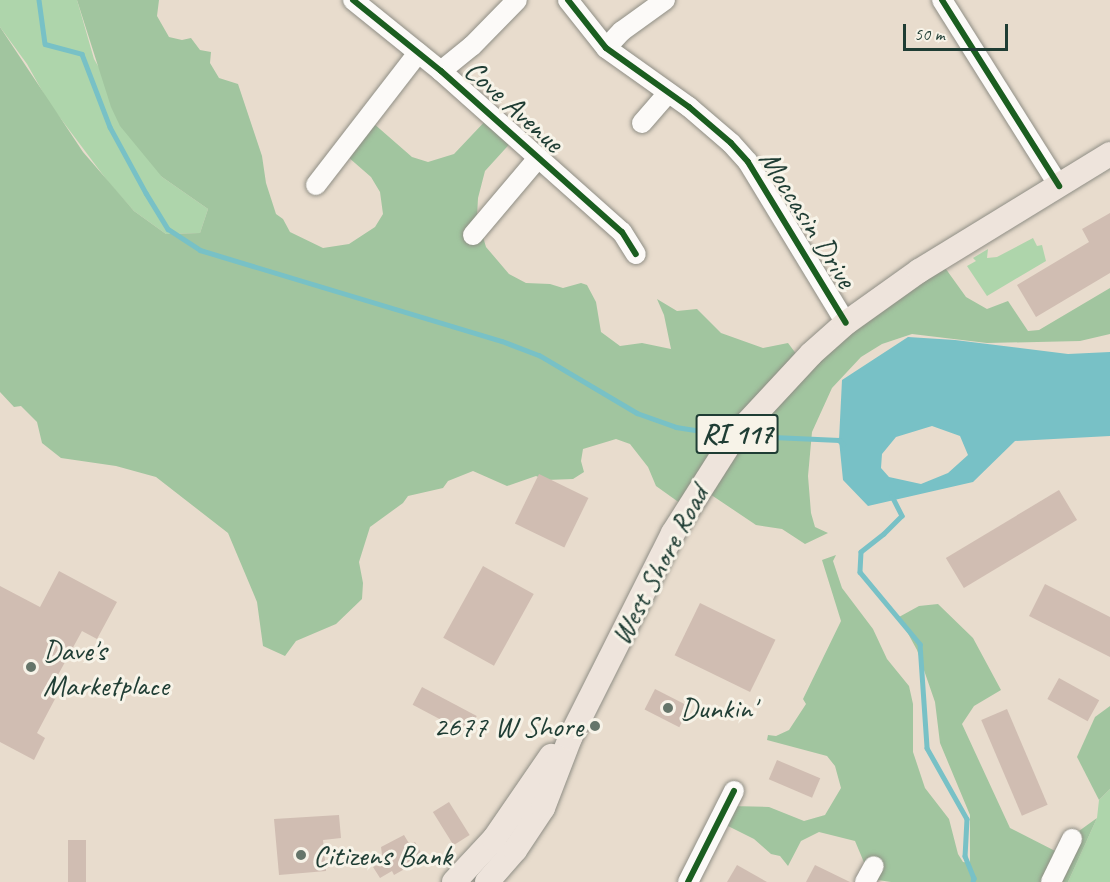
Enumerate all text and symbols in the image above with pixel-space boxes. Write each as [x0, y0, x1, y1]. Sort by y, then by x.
scale bar [906, 12, 1011, 50]
text: 50 m [914, 23, 945, 45]
street label: Cove Avenue [457, 52, 571, 160]
street label: Moccasin Drive [751, 143, 865, 295]
road number: RI 117 [695, 409, 779, 459]
street label: West Shore Road [602, 479, 716, 651]
place label: Dave's Marketplace [43, 632, 169, 702]
marker: Dave's Marketplace [24, 660, 38, 674]
place label: Dunkin' [680, 690, 756, 726]
marker: Dunkin' [661, 701, 675, 715]
place label: 2677 W Shore [433, 708, 583, 744]
marker: 2677 W Shore [588, 719, 602, 733]
place label: Citizens Bank [313, 837, 452, 873]
marker: Citizens Bank [294, 848, 308, 862]

